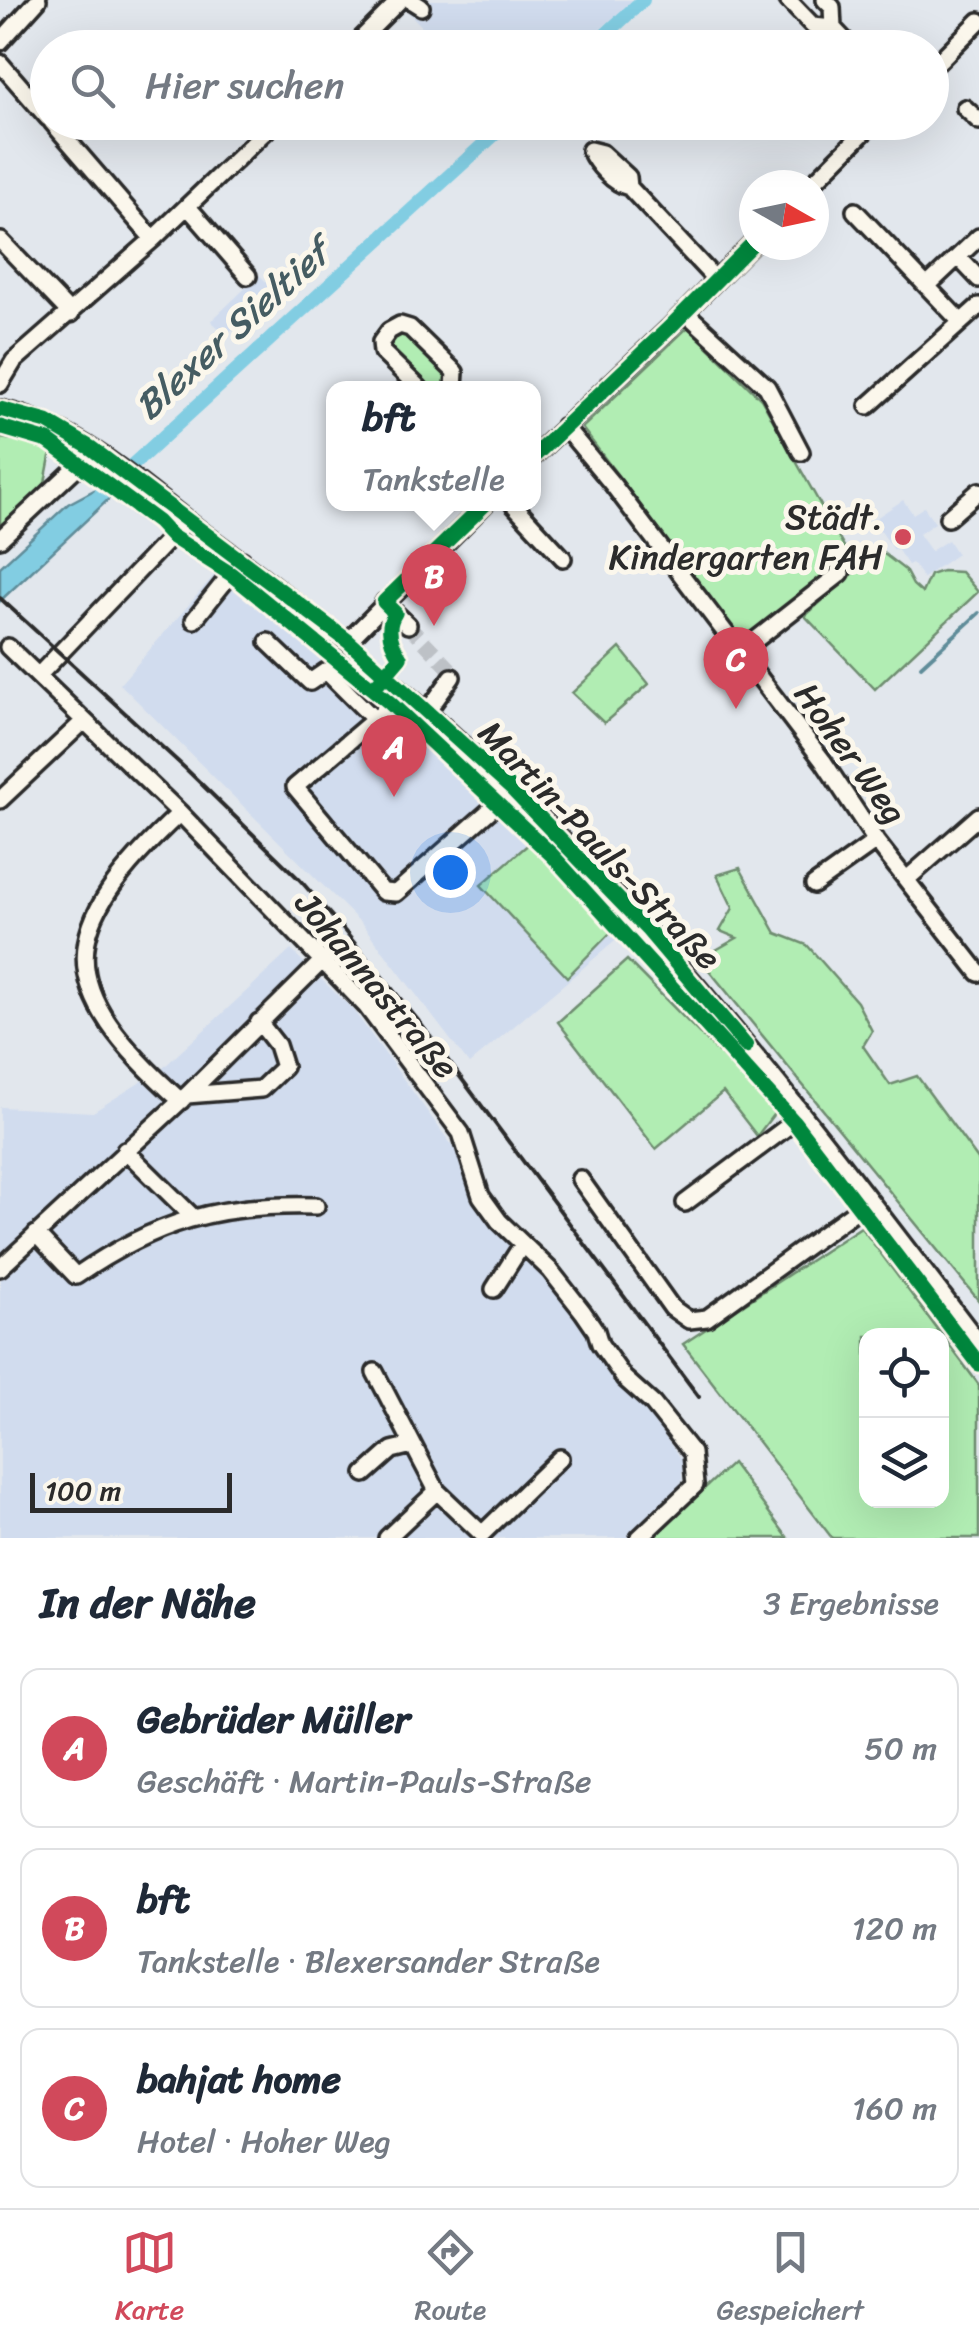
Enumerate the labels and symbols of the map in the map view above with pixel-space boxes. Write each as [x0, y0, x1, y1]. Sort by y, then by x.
north arrow [739, 170, 829, 260]
water label: Blexer Sieltief [118, 217, 353, 437]
place label: Städt. Kindergarten FAH [609, 486, 883, 588]
marker: Städt. Kindergarten FAH [892, 526, 914, 548]
pin: B [402, 544, 466, 626]
pin: C [704, 626, 768, 709]
street label: Hoher Weg [778, 668, 924, 838]
street label: Martin-Pauls-Straße [463, 705, 737, 985]
pin: A [362, 714, 426, 797]
your location [425, 847, 476, 898]
street label: Johannastraße [278, 876, 475, 1093]
scale bar [30, 1468, 232, 1512]

